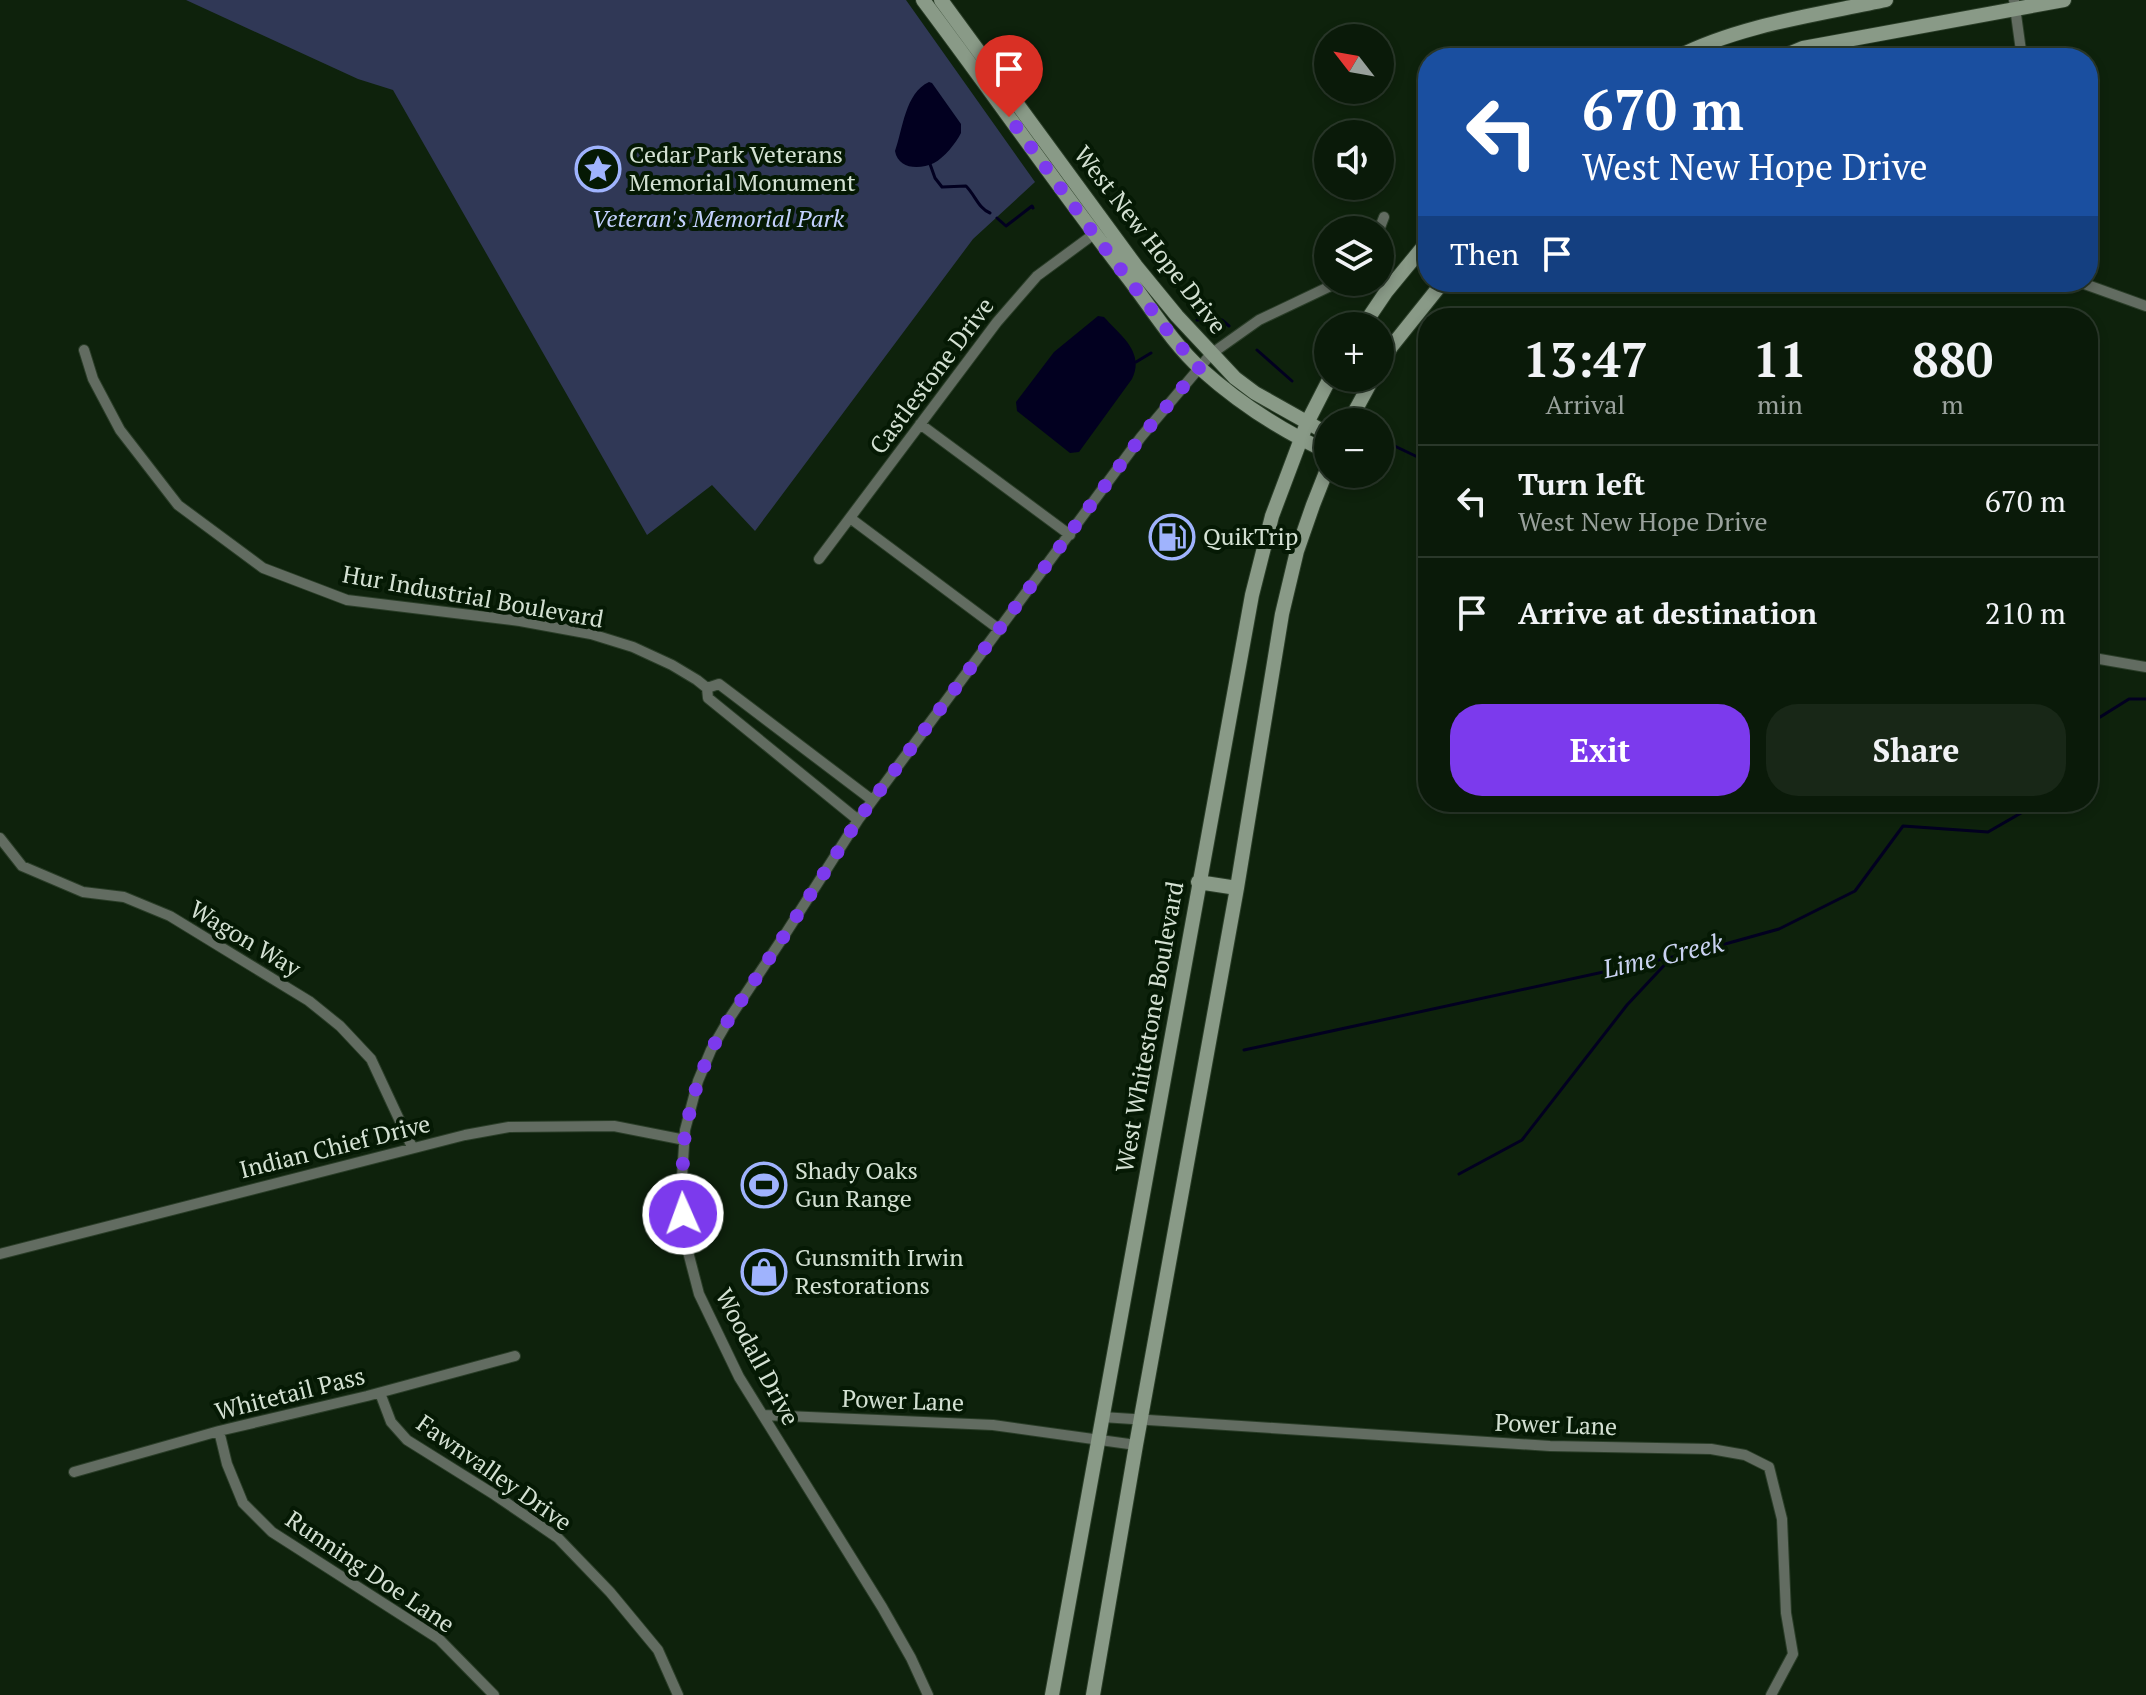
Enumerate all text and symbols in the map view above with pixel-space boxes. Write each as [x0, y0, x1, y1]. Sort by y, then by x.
north arrow [1314, 24, 1394, 104]
map controls [1314, 24, 1394, 488]
pin [975, 35, 1043, 117]
icon: arrive [987, 47, 1031, 91]
text: 670 m [1582, 72, 1744, 146]
icon: left [1450, 80, 1554, 184]
button: sound [1314, 120, 1394, 200]
place label: Cedar Park Veterans Memorial Monument [629, 138, 856, 198]
street label: West New Hope Drive [1067, 139, 1234, 340]
text: West New Hope Drive [1582, 143, 1928, 190]
place icon: Cedar Park Veterans Memorial Monument [574, 145, 622, 193]
park label: Veteran's Memorial Park [592, 202, 845, 234]
button: layers [1314, 216, 1394, 296]
icon: arrive [1535, 232, 1579, 276]
text: Then [1450, 234, 1519, 274]
street label: Castlestone Drive [862, 291, 1001, 460]
button: + [1314, 312, 1394, 392]
text: 13:47 [1523, 327, 1648, 391]
text: 11 [1753, 327, 1807, 391]
text: 880 [1912, 327, 1993, 391]
text: Arrival [1545, 387, 1625, 421]
text: min [1757, 387, 1803, 421]
text: m [1941, 387, 1964, 421]
button: − [1314, 408, 1394, 488]
text: Turn left [1518, 464, 1645, 504]
icon: left [1450, 479, 1494, 523]
text: 670 m [1985, 481, 2066, 521]
text: West New Hope Drive [1518, 504, 1768, 538]
fuel station icon: QuikTrip [1148, 513, 1196, 561]
place label: QuikTrip [1203, 520, 1298, 552]
street label: Hur Industrial Boulevard [340, 557, 606, 635]
icon: arrive [1450, 591, 1494, 635]
text: Arrive at destination [1518, 593, 1817, 633]
text: 210 m [1985, 593, 2066, 633]
button: Exit [1450, 704, 1750, 796]
button: Share [1766, 704, 2066, 796]
street label: West Whitestone Boulevard [1108, 879, 1190, 1175]
street label: Wagon Way [184, 892, 308, 984]
water label: Lime Creek [1598, 925, 1727, 986]
street label: Indian Chief Drive [236, 1107, 434, 1185]
place label: Shady Oaks Gun Range [795, 1154, 918, 1214]
sports icon: Shady Oaks Gun Range [740, 1161, 788, 1209]
position arrow [641, 1172, 725, 1256]
place label: Gunsmith Irwin Restorations [795, 1241, 964, 1301]
shop icon: Gunsmith Irwin Restorations [740, 1248, 788, 1296]
street label: Woodall Drive [708, 1283, 807, 1430]
street label: Whitetail Pass [212, 1359, 368, 1427]
street label: Power Lane [841, 1382, 965, 1418]
street label: Power Lane [1494, 1406, 1618, 1442]
street label: Fawnvalley Drive [411, 1407, 578, 1538]
street label: Running Doe Lane [280, 1503, 461, 1640]

